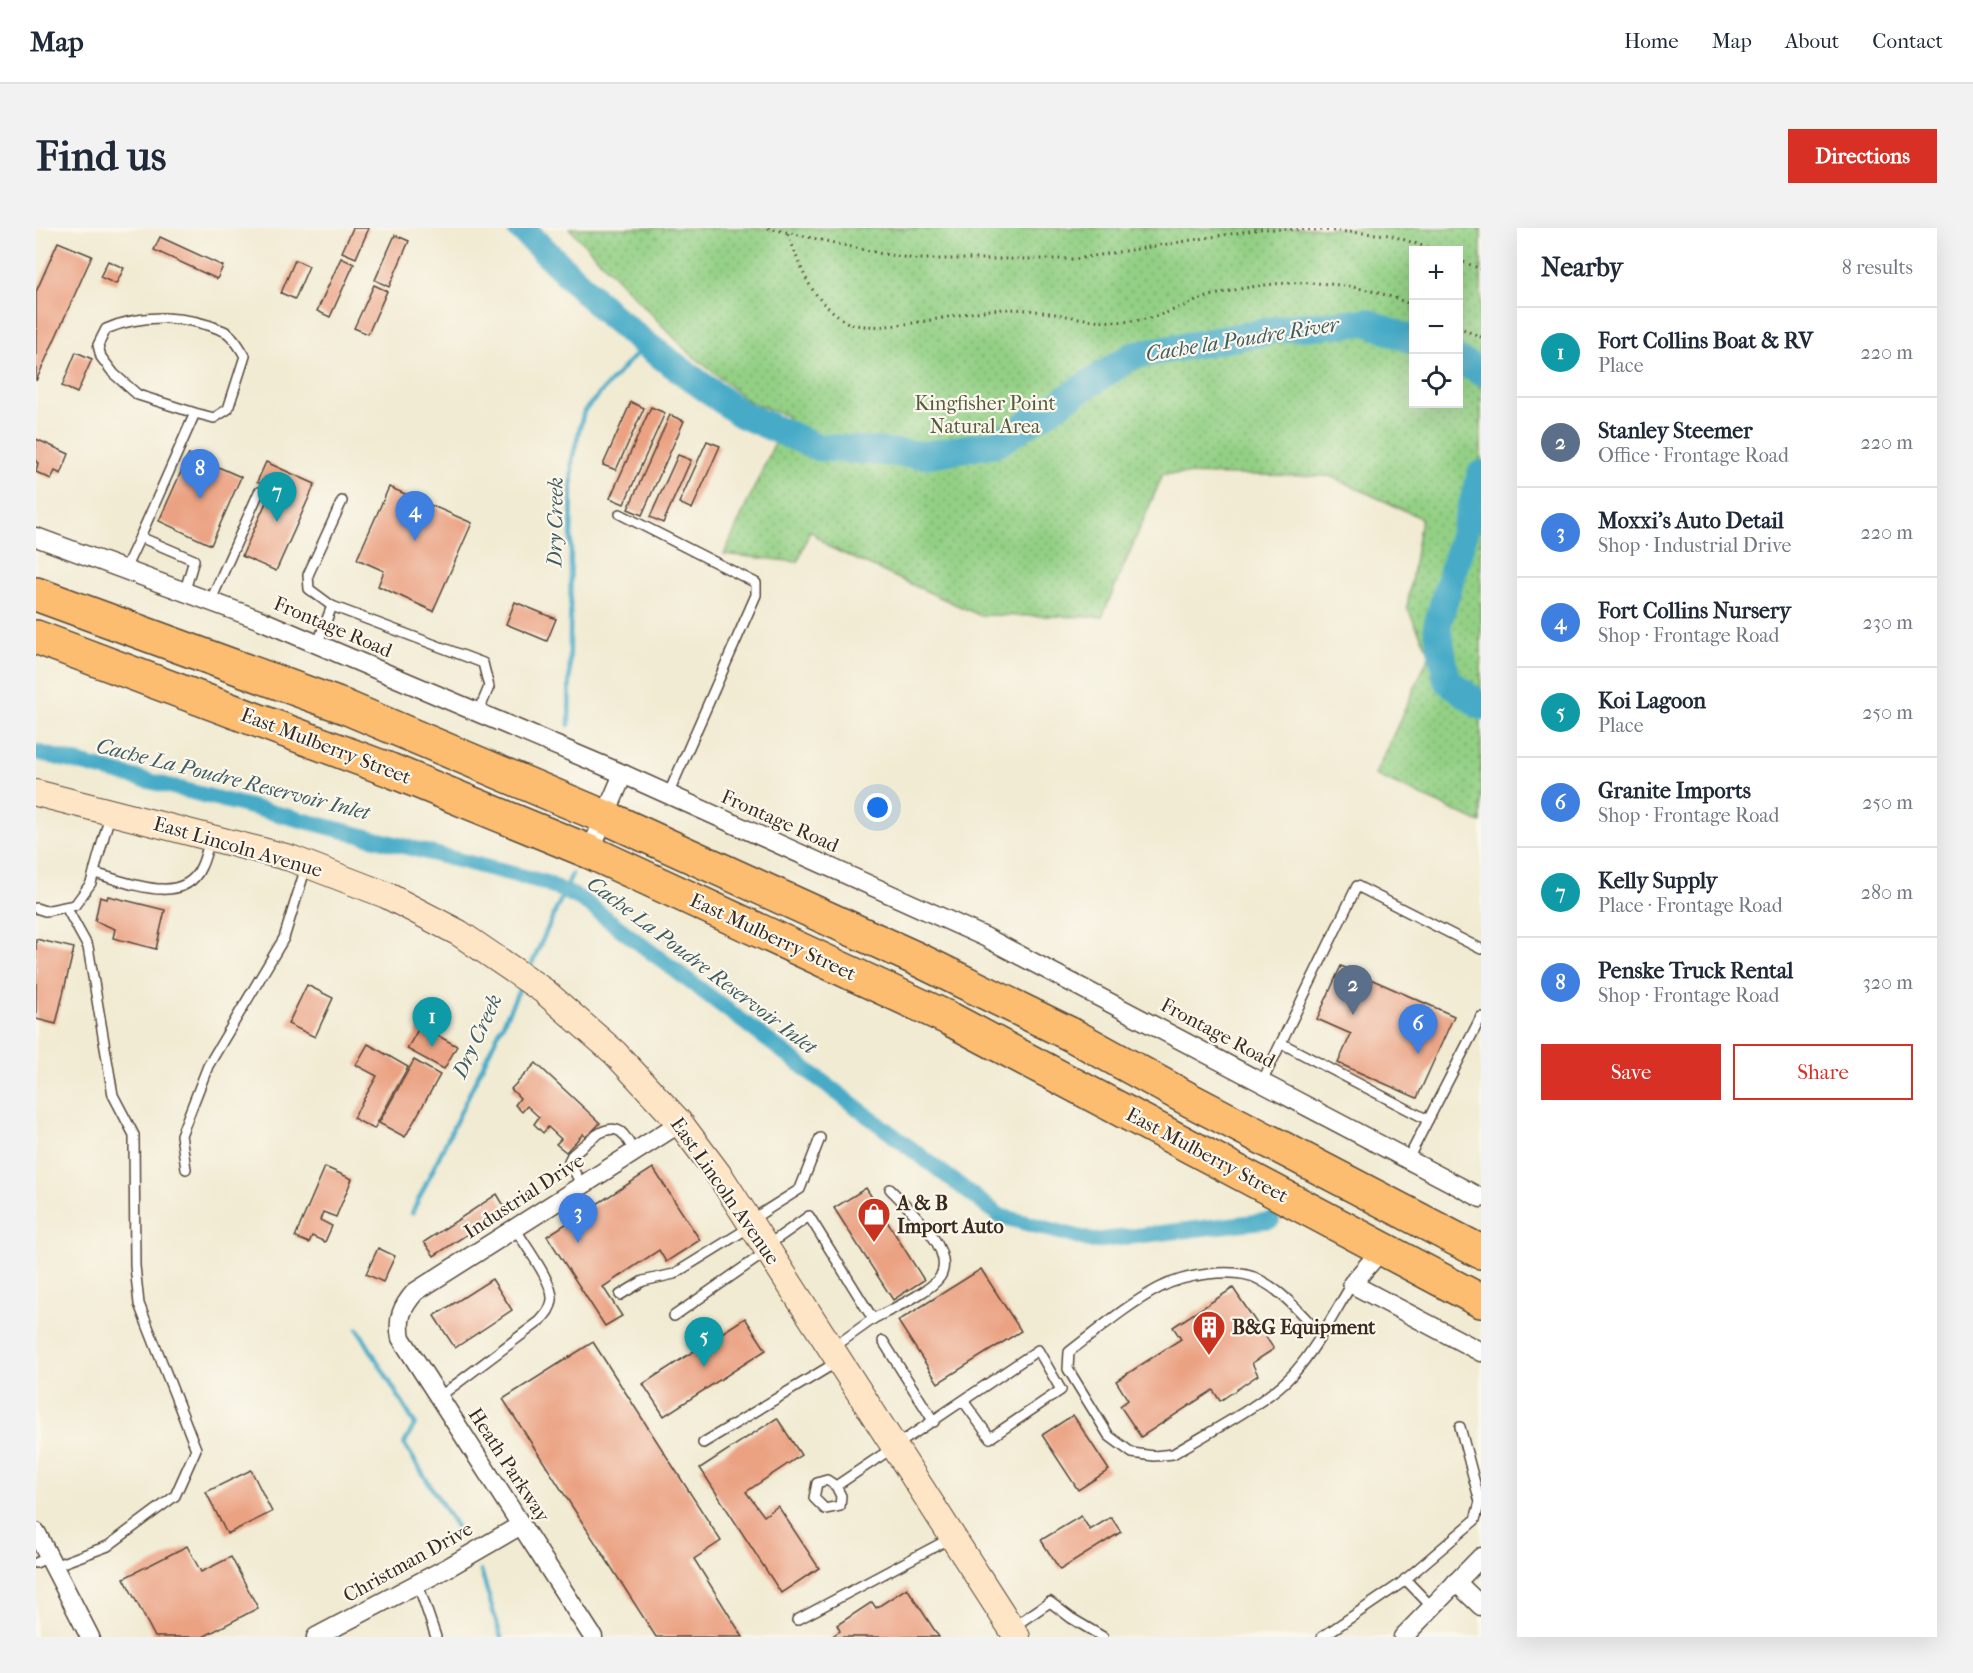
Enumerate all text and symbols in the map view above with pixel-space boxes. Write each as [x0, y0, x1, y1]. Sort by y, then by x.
text: Map [30, 25, 84, 58]
text: Home [1624, 29, 1679, 53]
text: Map [1712, 29, 1752, 53]
text: About [1785, 29, 1839, 53]
text: Contact [1872, 29, 1943, 53]
button: Directions [1788, 129, 1937, 183]
text: Find us [36, 132, 166, 181]
map controls [1409, 246, 1463, 408]
button: + [1409, 246, 1463, 300]
text: Nearby [1541, 252, 1623, 283]
text: 8 results [1842, 256, 1913, 279]
button: − [1409, 300, 1463, 354]
water label: Cache la Poudre River [1144, 312, 1342, 366]
text: Fort Collins Boat & RV [1598, 328, 1813, 354]
text: 1 [1557, 341, 1564, 364]
text: 220 m [1860, 341, 1913, 364]
button: locate [1409, 354, 1463, 408]
text: Place [1598, 354, 1644, 377]
park label: Kingfisher Point Natural Area [914, 392, 1056, 438]
text: Stanley Steemer [1598, 418, 1752, 444]
text: 2 [1555, 431, 1566, 454]
text: 220 m [1860, 431, 1913, 454]
text: Office · Frontage Road [1598, 444, 1789, 467]
pin: 8 [180, 450, 220, 499]
pin: 7 [258, 472, 296, 522]
water label: Dry Creek [542, 477, 568, 569]
pin: 4 [396, 492, 434, 541]
text: Moxxi's Auto Detail [1598, 508, 1784, 534]
text: 3 [1556, 521, 1565, 544]
text: 220 m [1860, 521, 1913, 544]
text: Shop · Industrial Drive [1598, 534, 1791, 557]
street label: Frontage Road [270, 592, 397, 663]
text: Fort Collins Nursery [1598, 598, 1791, 624]
text: 4 [1555, 611, 1566, 634]
text: 230 m [1863, 611, 1913, 634]
text: Shop · Frontage Road [1598, 624, 1779, 647]
text: Koi Lagoon [1598, 688, 1706, 714]
text: 5 [1556, 701, 1565, 724]
text: 250 m [1862, 701, 1913, 724]
street label: East Mulberry Street [238, 703, 414, 789]
text: Place [1598, 714, 1644, 737]
water label: Cache La Poudre Reservoir Inlet [94, 733, 374, 825]
text: Granite Imports [1598, 778, 1751, 804]
street label: Frontage Road [718, 785, 843, 858]
text: 6 [1555, 791, 1566, 814]
text: 250 m [1862, 791, 1913, 814]
your location [863, 793, 892, 822]
text: Shop · Frontage Road [1598, 804, 1779, 827]
street label: East Lincoln Avenue [151, 812, 325, 882]
text: Kelly Supply [1598, 868, 1717, 894]
water label: Cache La Poudre Reservoir Inlet [583, 871, 823, 1060]
text: 7 [1556, 881, 1565, 904]
text: 280 m [1861, 881, 1913, 904]
street label: East Mulberry Street [687, 889, 859, 985]
text: Place · Frontage Road [1598, 894, 1783, 917]
text: Penske Truck Rental [1598, 958, 1793, 984]
pin: 2 [1334, 966, 1372, 1015]
text: 8 [1555, 971, 1566, 994]
text: 320 m [1863, 971, 1913, 994]
text: Shop · Frontage Road [1598, 984, 1779, 1007]
water label: Dry Creek [446, 990, 507, 1083]
street label: Frontage Road [1157, 993, 1280, 1073]
pin: 1 [412, 998, 452, 1047]
pin: 6 [1398, 1004, 1438, 1054]
button: Save [1541, 1044, 1721, 1100]
button: Share [1733, 1044, 1913, 1100]
street label: East Mulberry Street [1122, 1103, 1292, 1207]
street label: East Lincoln Avenue [666, 1113, 785, 1269]
street label: Industrial Drive [460, 1149, 588, 1243]
place label: A & B Import Auto [895, 1192, 1004, 1238]
pin: 3 [558, 1194, 598, 1243]
shop icon: A & B Import Auto [856, 1196, 892, 1243]
building icon: B&G Equipment [1191, 1309, 1227, 1356]
place label: B&G Equipment [1232, 1316, 1376, 1339]
pin: 5 [684, 1318, 724, 1367]
street label: Heath Parkway [464, 1404, 555, 1527]
street label: Christman Drive [339, 1517, 477, 1607]

